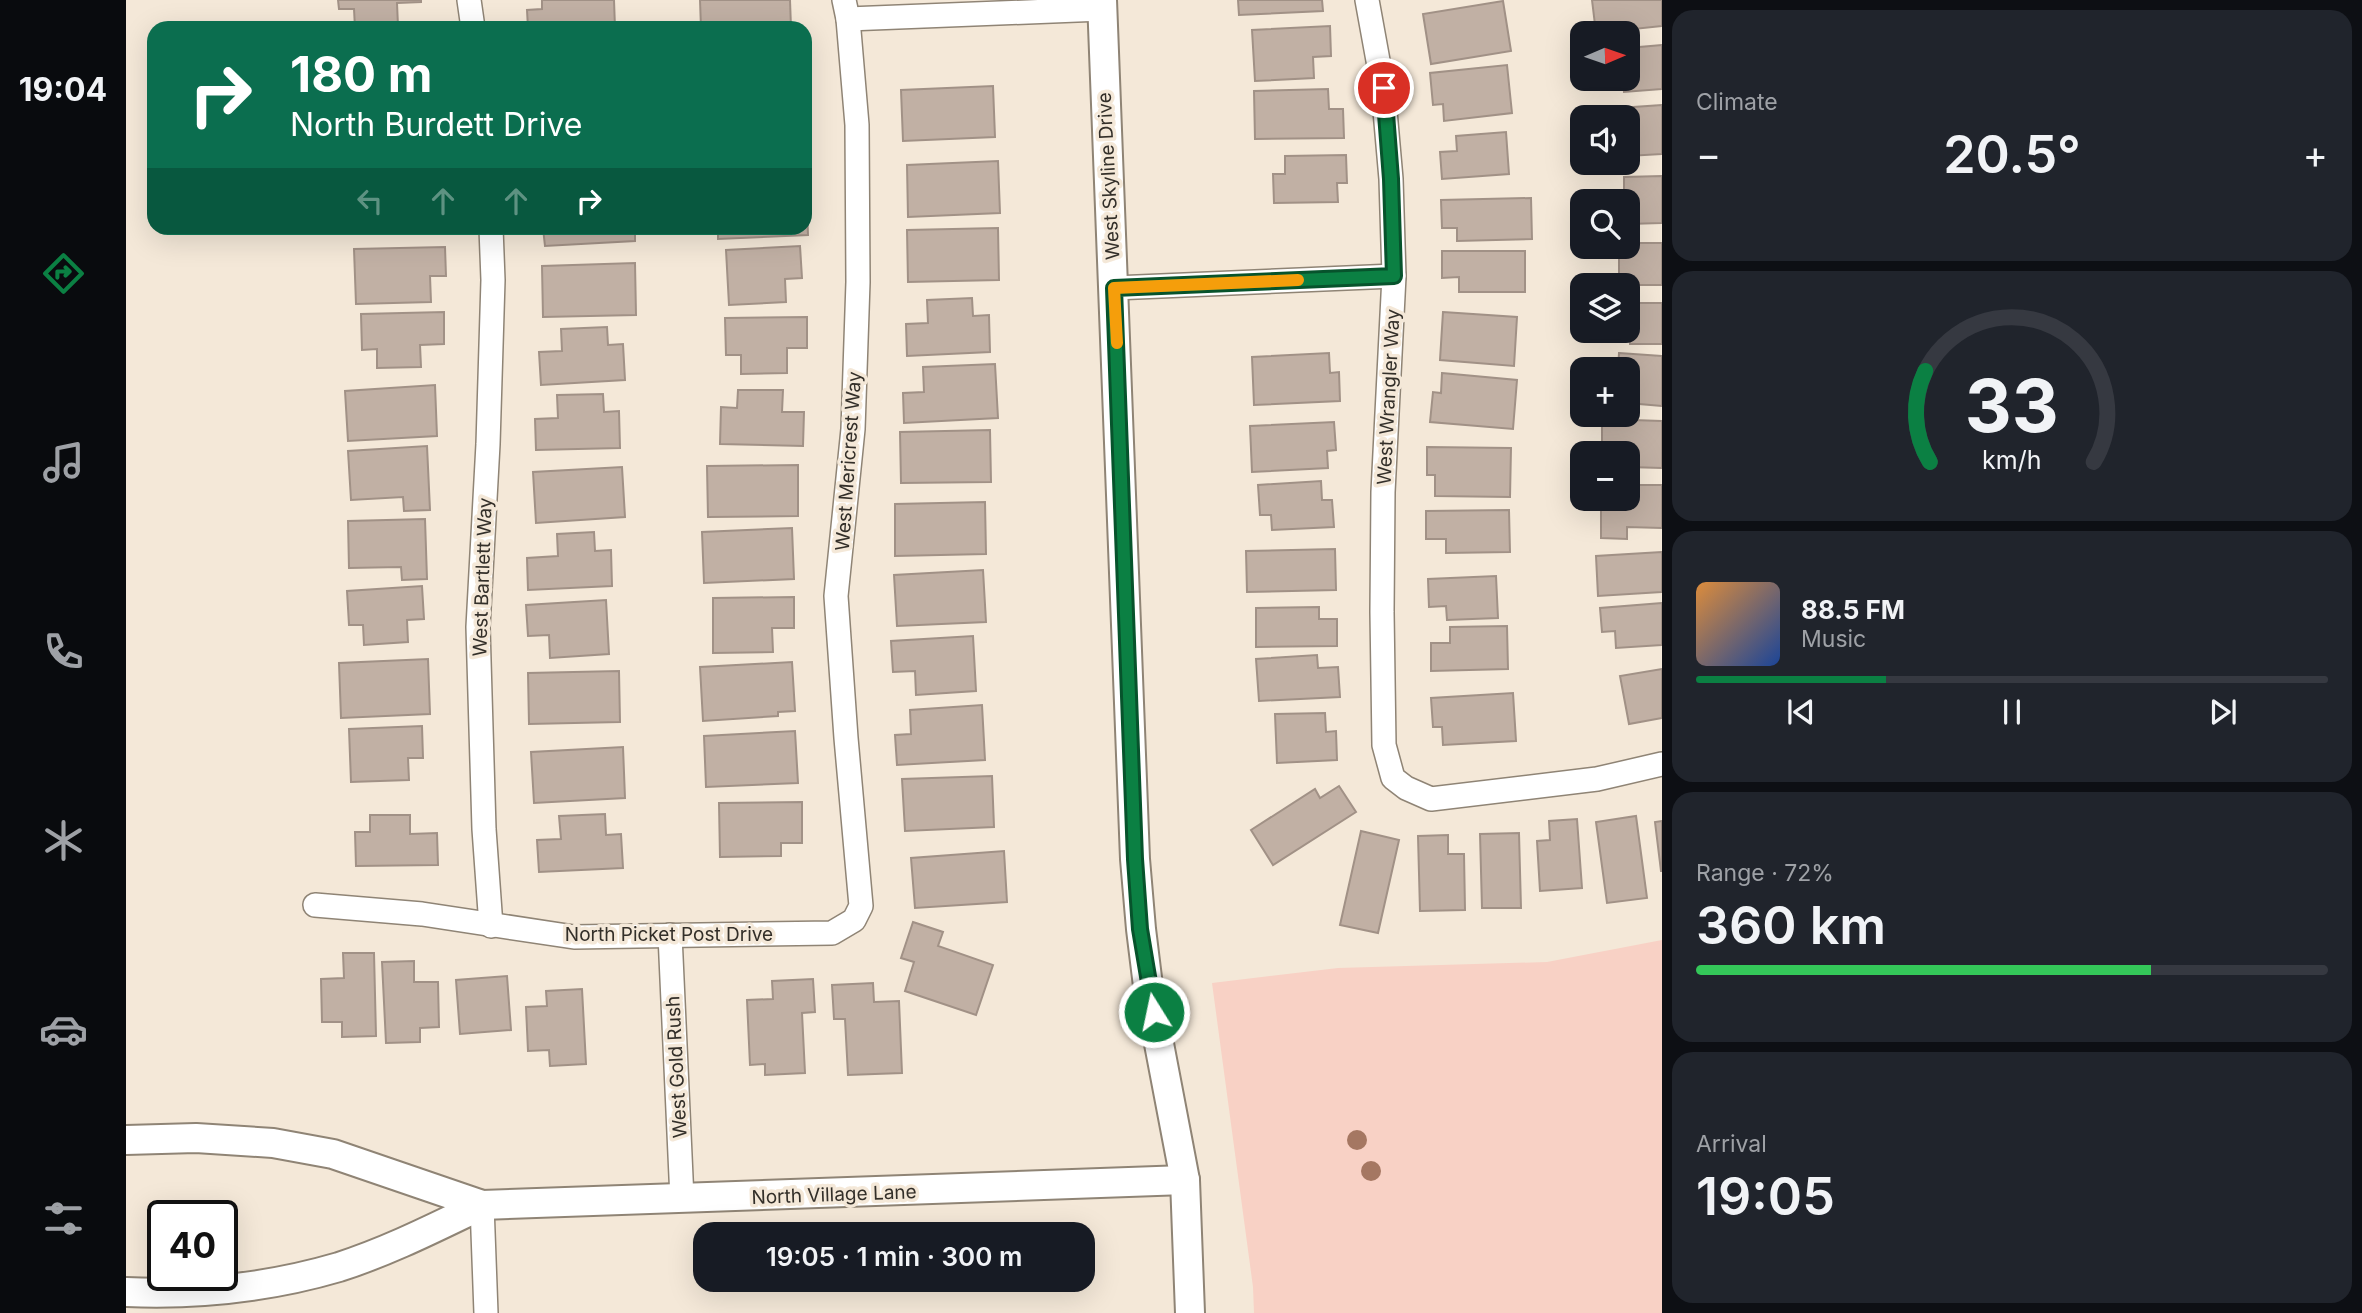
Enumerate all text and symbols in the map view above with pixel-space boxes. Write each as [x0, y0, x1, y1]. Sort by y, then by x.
north arrow [1570, 21, 1640, 91]
map controls [1570, 21, 1640, 511]
text: 180 m [290, 45, 432, 104]
icon: right [175, 49, 266, 140]
pin [1354, 58, 1414, 118]
icon: arrive [1365, 69, 1403, 107]
text: 19:04 [19, 70, 107, 109]
text: Climate [1696, 88, 1778, 116]
street label: West Skyline Drive [1093, 92, 1124, 260]
text: North Burdett Drive [290, 105, 582, 144]
button: sound [1570, 105, 1640, 175]
text: 20.5° [1943, 123, 2081, 186]
text: − [1696, 131, 1721, 177]
text: + [2303, 131, 2328, 177]
icon: left [351, 182, 389, 220]
icon: ahead [424, 182, 462, 220]
icon: ahead [497, 182, 535, 220]
icon: right [570, 182, 608, 220]
button: search [1570, 189, 1640, 259]
icon: directions [39, 249, 88, 298]
button: layers [1570, 273, 1640, 343]
street label: West Wrangler Way [1372, 308, 1405, 486]
button: + [1570, 357, 1640, 427]
text: 33 [1965, 361, 2059, 450]
street label: West Mericrest Way [831, 370, 866, 552]
icon: music [39, 438, 88, 487]
button: − [1570, 441, 1640, 511]
text: km/h [1982, 445, 2042, 475]
street label: West Bartlett Way [468, 497, 497, 657]
text: 88.5 FM [1801, 594, 1905, 625]
text: Music [1801, 625, 1866, 653]
icon: phone [39, 627, 88, 676]
icon: previous [1782, 693, 1820, 731]
icon: pause [1993, 693, 2031, 731]
icon: next [2204, 693, 2242, 731]
icon: climate [39, 816, 88, 865]
text: Range · 72% [1696, 859, 1834, 887]
text: 360 km [1696, 894, 1886, 957]
street label: North Picket Post Drive [565, 923, 773, 946]
position arrow [1117, 975, 1191, 1049]
street label: West Gold Rush [661, 995, 692, 1139]
icon: car [39, 1005, 88, 1054]
text: Arrival [1696, 1130, 1767, 1158]
text: 19:05 [1696, 1165, 1835, 1228]
street label: North Village Lane [751, 1180, 917, 1209]
icon: filters [39, 1194, 88, 1243]
speed limit sign: 40 [147, 1200, 238, 1291]
text: 19:05 · 1 min · 300 m [766, 1241, 1022, 1272]

